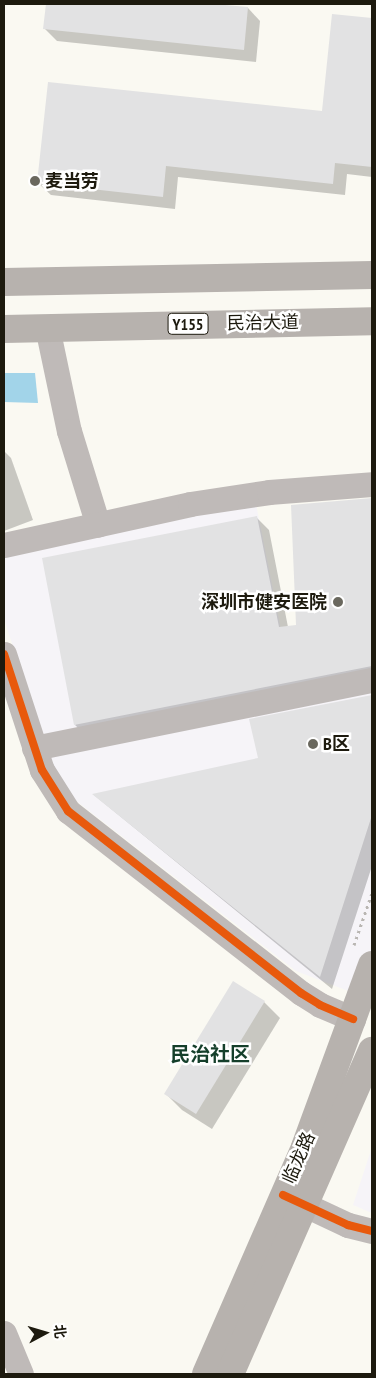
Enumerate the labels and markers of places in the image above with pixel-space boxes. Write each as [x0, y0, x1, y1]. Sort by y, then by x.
place label: 麦当劳 [45, 170, 99, 192]
marker: 麦当劳 [29, 175, 41, 187]
place label: 深圳市健安医院 [201, 591, 327, 613]
marker: 深圳市健安医院 [331, 595, 345, 609]
place label: B区 [323, 733, 350, 755]
marker: B区 [307, 738, 319, 750]

